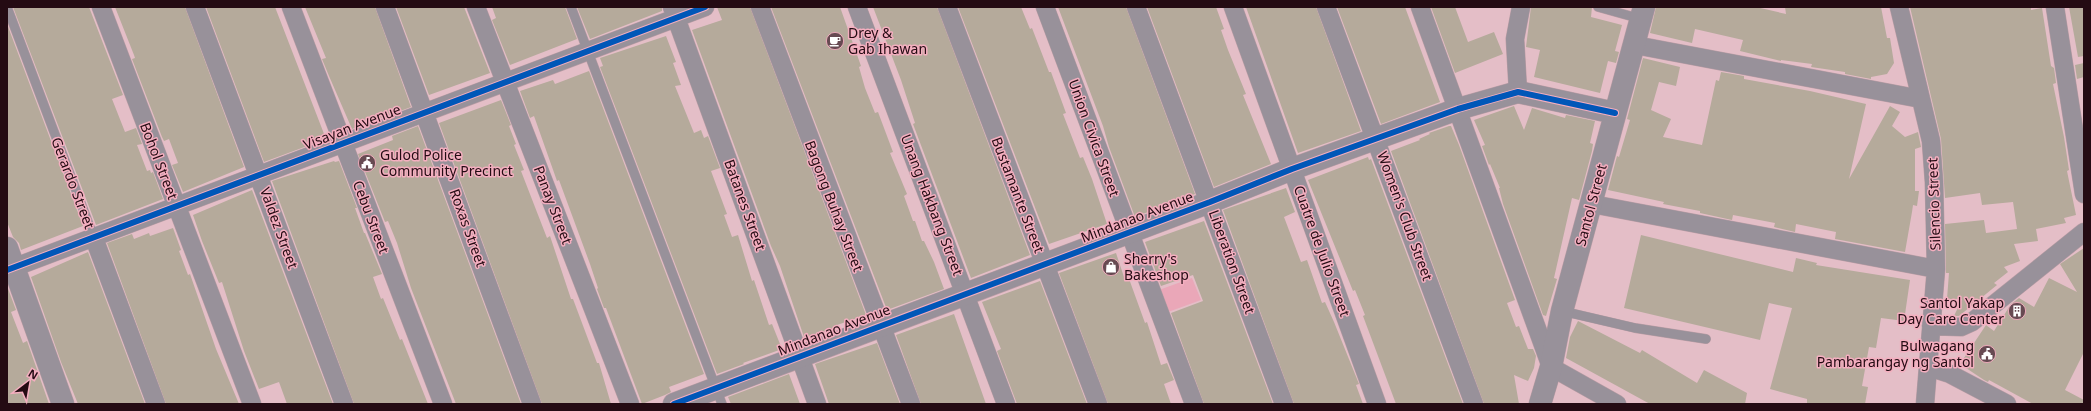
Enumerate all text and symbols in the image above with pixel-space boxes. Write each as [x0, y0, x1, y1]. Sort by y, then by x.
place label: Drey & Gab Ihawan [848, 23, 927, 58]
cafe icon: Drey & Gab Ihawan [825, 31, 845, 51]
street label: Union Civica Street [1064, 76, 1125, 199]
street label: Visayan Avenue [300, 99, 403, 154]
street label: Bohol Street [136, 120, 183, 202]
street label: Unang Hakbang Street [897, 131, 968, 278]
street label: Gerardo Street [47, 134, 100, 231]
street label: Bustamante Street [988, 134, 1049, 255]
street label: Bagong Buhay Street [801, 138, 868, 274]
place label: Gulod Police Community Precinct [380, 145, 513, 180]
street label: Women's Club Street [1373, 149, 1438, 283]
public building icon: Gulod Police Community Precinct [357, 153, 377, 173]
street label: Batanes Street [720, 157, 771, 253]
street label: Silencio Street [1922, 157, 1945, 251]
street label: Santol Street [1570, 162, 1611, 248]
street label: Panay Street [530, 163, 577, 247]
street label: Cebu Street [349, 178, 394, 256]
street label: Cuatre de Julio Street [1290, 183, 1355, 319]
street label: Valdez Street [256, 185, 303, 271]
street label: Roxas Street [446, 186, 491, 269]
street label: Mindanao Avenue [1078, 186, 1196, 247]
street label: Liberation Street [1205, 207, 1260, 316]
place label: Sherry's Bakeshop [1124, 249, 1189, 284]
shop icon: Sherry's Bakeshop [1101, 257, 1121, 277]
place label: Santol Yakap Day Care Center [1897, 293, 2004, 328]
street label: Mindanao Avenue [775, 299, 893, 360]
building icon: Santol Yakap Day Care Center [2007, 301, 2027, 321]
place label: Bulwagang Pambarangay ng Santol [1817, 336, 1974, 371]
public building icon: Bulwagang Pambarangay ng Santol [1977, 344, 1997, 364]
north arrow [8, 363, 48, 403]
text: N [26, 365, 41, 383]

